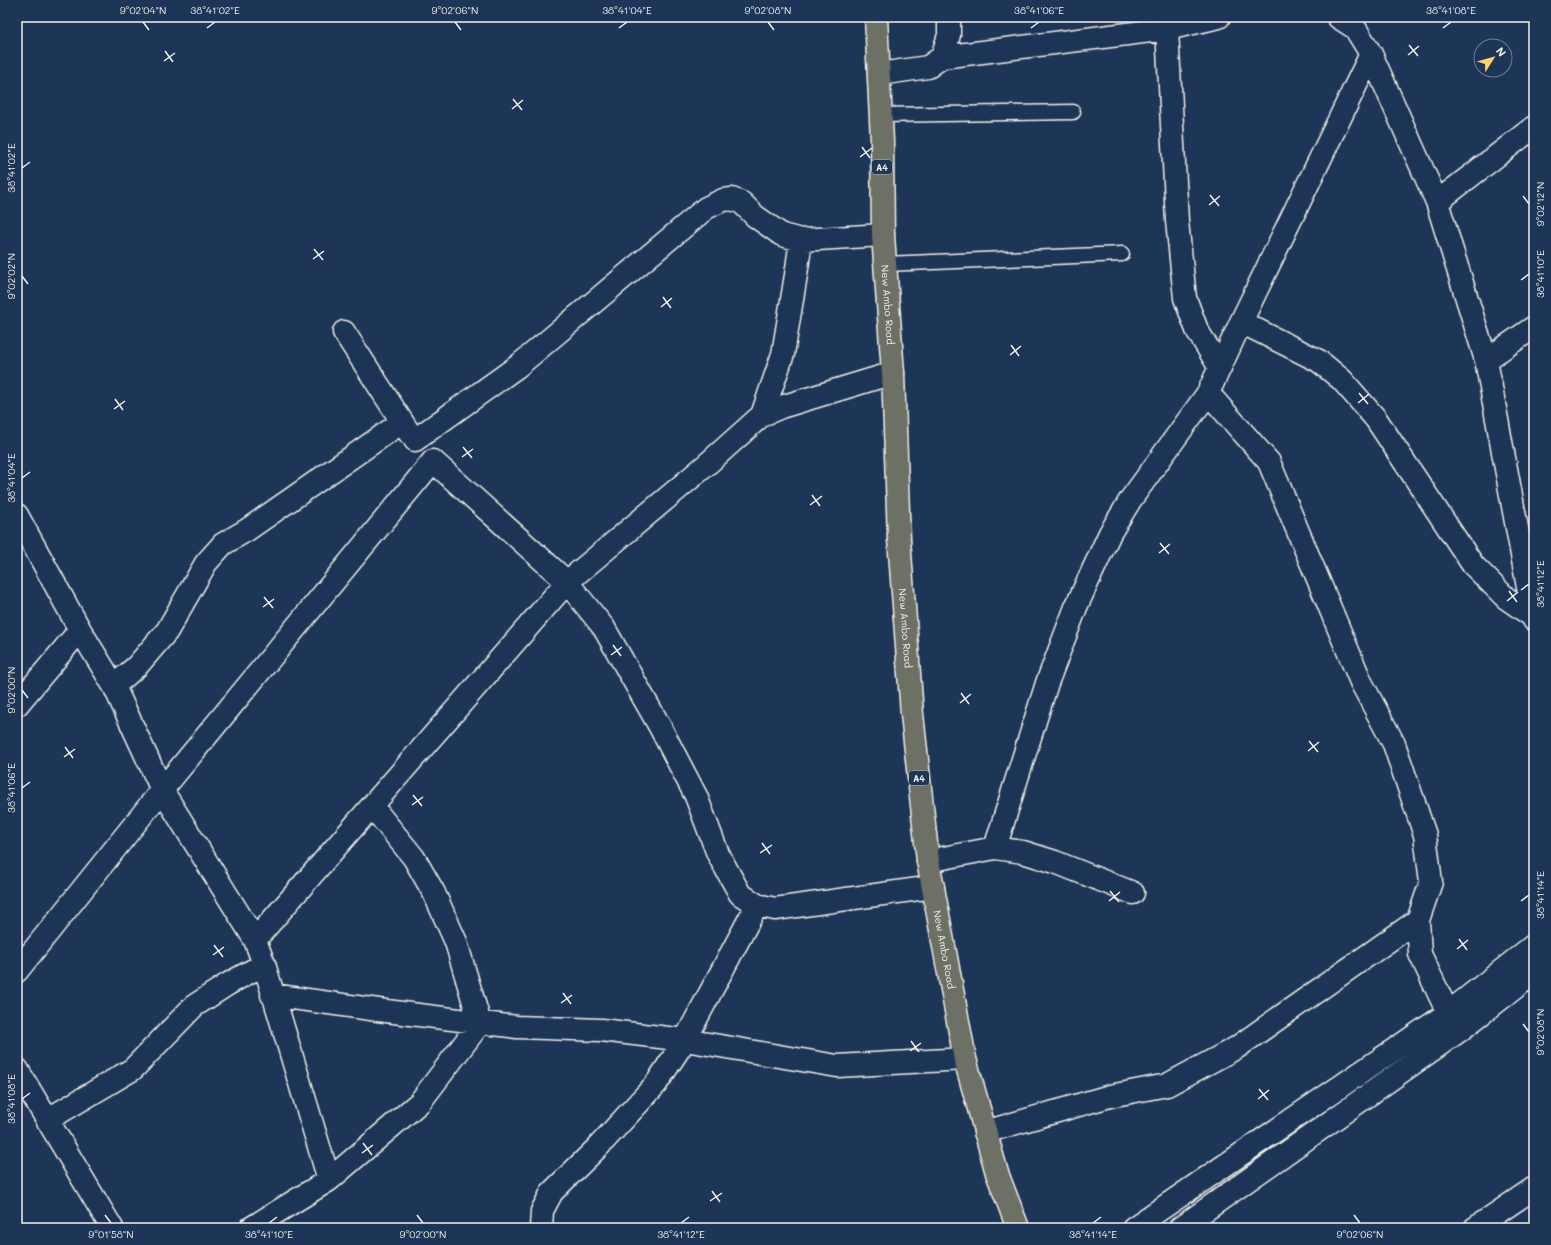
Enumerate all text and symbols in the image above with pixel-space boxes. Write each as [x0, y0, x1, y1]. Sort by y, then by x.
text: 9°02'04"N [120, 3, 166, 17]
text: 38°41'02"E [190, 3, 240, 17]
text: 9°02'06"N [432, 3, 478, 17]
text: 38°41'04"E [602, 3, 652, 17]
text: 9°02'08"N [745, 3, 791, 17]
text: 38°41'06"E [1014, 3, 1064, 17]
text: 38°41'08"E [1426, 3, 1476, 17]
north arrow [1473, 38, 1513, 78]
text: N [1493, 44, 1510, 60]
text: 38°41'02"E [4, 143, 18, 193]
road number: A4 [872, 160, 892, 174]
text: 9°02'12"N [1533, 182, 1547, 226]
text: 38°41'10"E [1533, 250, 1547, 298]
text: 9°02'02"N [4, 253, 18, 299]
street label: New Ambo Road [878, 264, 898, 345]
text: 38°41'04"E [4, 453, 18, 503]
text: 38°41'12"E [1533, 560, 1547, 608]
street label: New Ambo Road [896, 588, 916, 669]
text: 9°02'00"N [4, 667, 18, 713]
text: 38°41'06"E [4, 763, 18, 813]
road number: A4 [909, 771, 929, 785]
text: 38°41'14"E [1533, 871, 1547, 919]
street label: New Ambo Road [930, 909, 959, 990]
text: 9°02'08"N [1533, 1009, 1547, 1055]
text: 38°41'08"E [4, 1074, 18, 1124]
text: 9°01'58"N [88, 1227, 134, 1241]
text: 38°41'10"E [245, 1227, 293, 1241]
text: 9°02'00"N [400, 1227, 446, 1241]
text: 38°41'12"E [657, 1227, 705, 1241]
text: 38°41'14"E [1069, 1227, 1117, 1241]
text: 9°02'06"N [1337, 1227, 1383, 1241]

